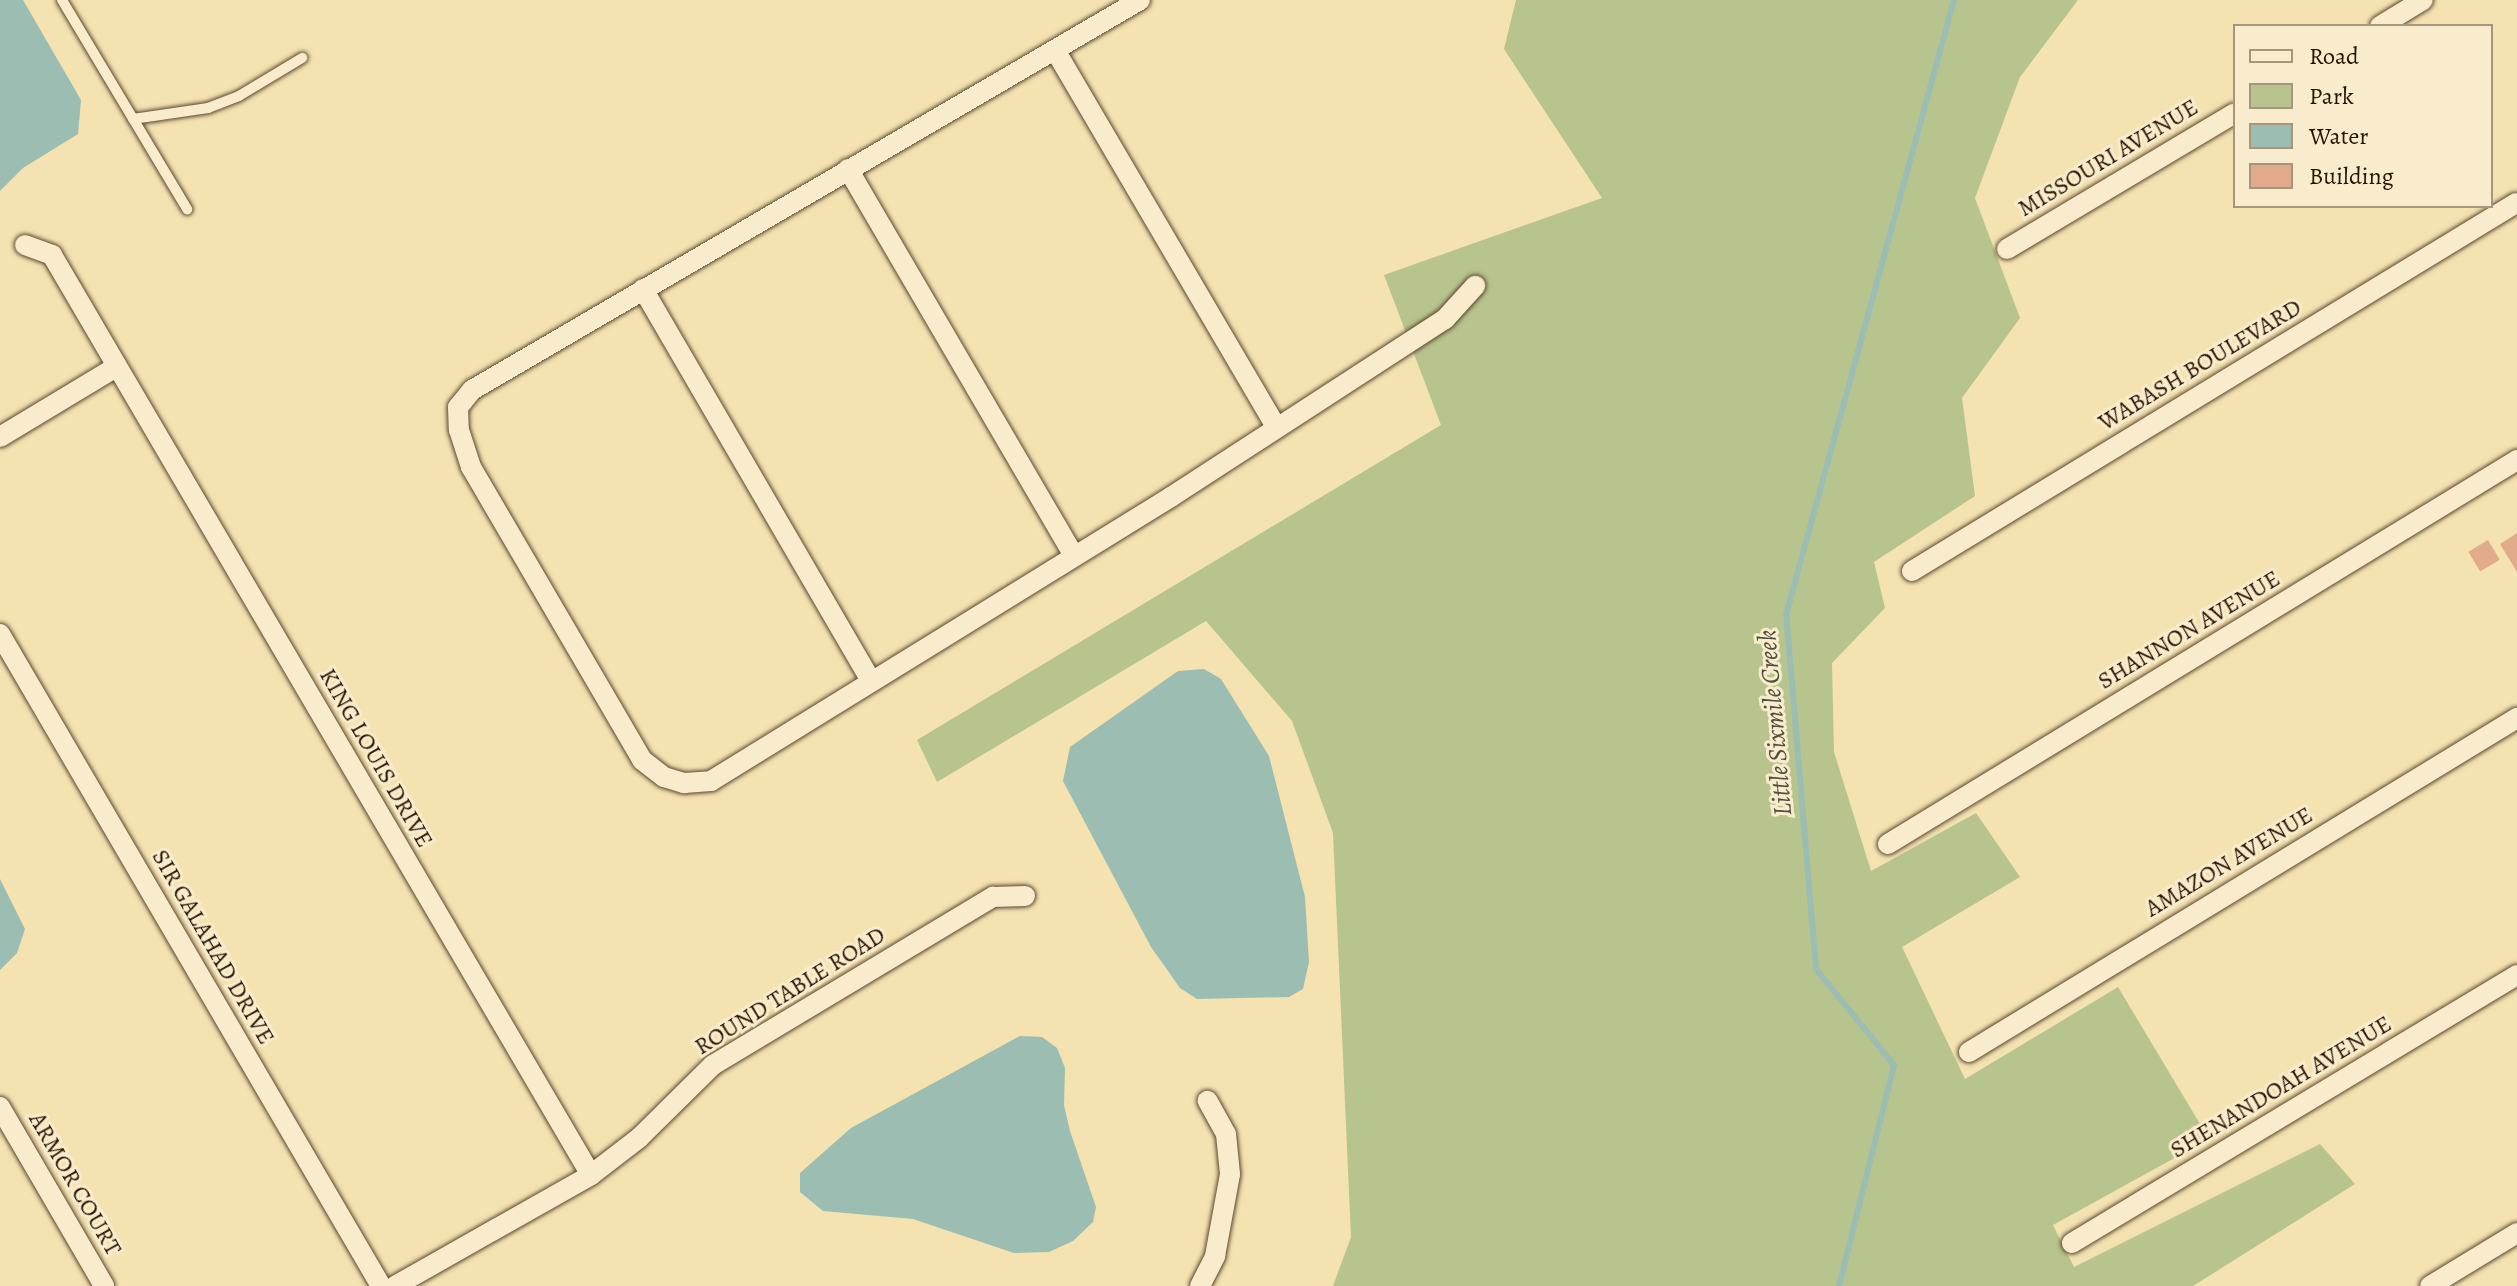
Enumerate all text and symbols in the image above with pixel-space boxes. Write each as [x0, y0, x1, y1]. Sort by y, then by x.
legend [2233, 24, 2493, 208]
text: Road [2309, 40, 2359, 72]
text: Park [2309, 80, 2354, 112]
street label: MISSOURI AVENUE [2013, 93, 2203, 223]
text: Water [2309, 120, 2369, 152]
text: Building [2309, 160, 2394, 192]
street label: WABASH BOULEVARD [2093, 293, 2307, 437]
street label: SHANNON AVENUE [2093, 564, 2285, 696]
water label: Little Sixmile Creek [1751, 629, 1799, 817]
street label: KING LOUIS DRIVE [313, 663, 439, 853]
street label: AMAZON AVENUE [2140, 801, 2318, 923]
street label: SIR GALAHAD DRIVE [145, 844, 281, 1050]
street label: ROUND TABLE ROAD [689, 921, 891, 1061]
street label: SHENANDOAH AVENUE [2165, 1010, 2397, 1164]
street label: ARMOR COURT [22, 1107, 128, 1261]

